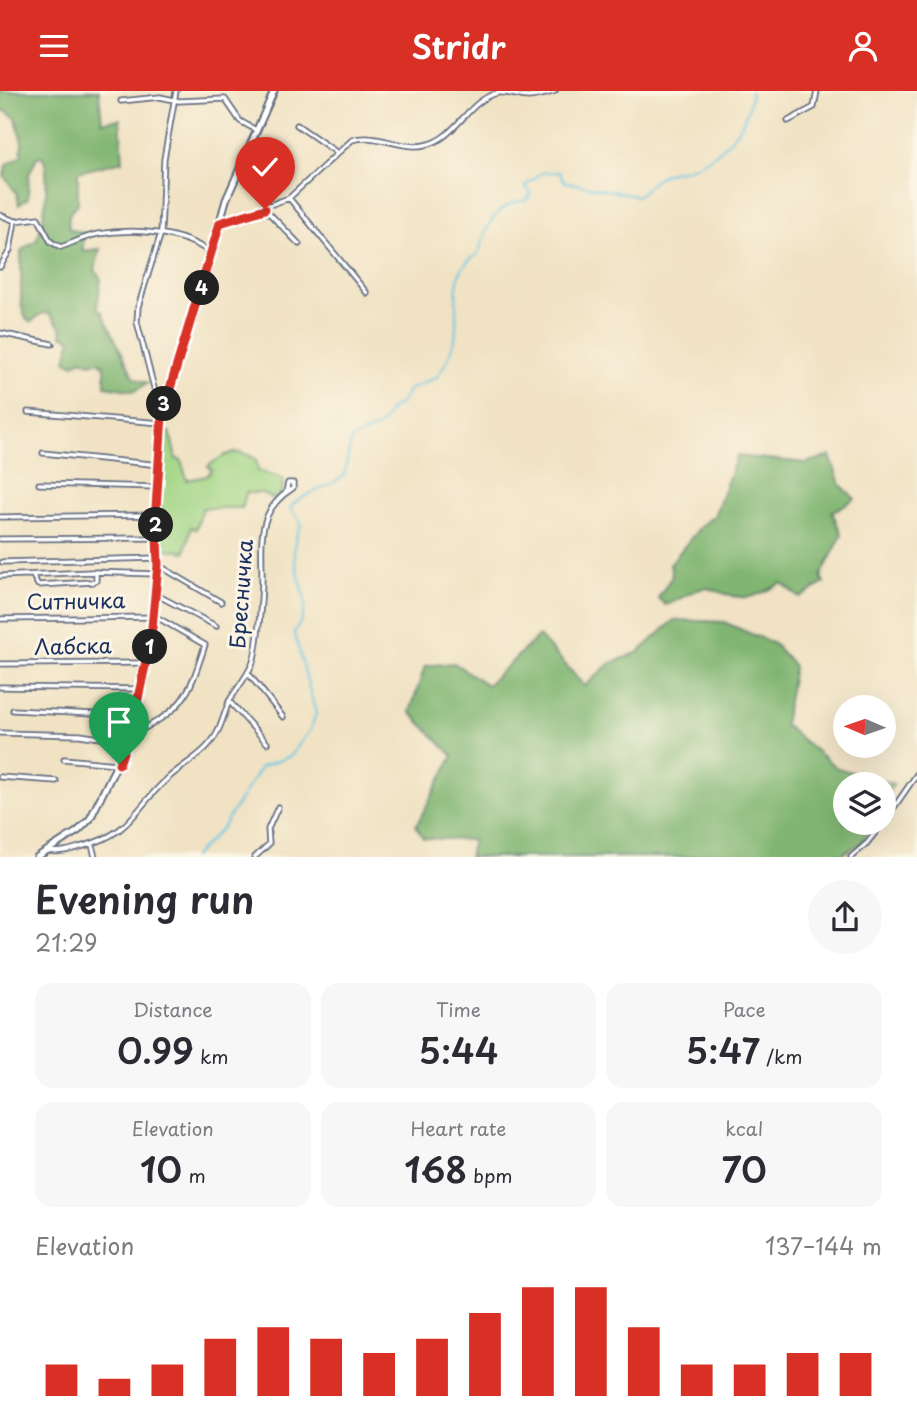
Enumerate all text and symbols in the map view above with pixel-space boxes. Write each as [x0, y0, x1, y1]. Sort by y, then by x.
text: Stridr [411, 22, 506, 70]
icon: menu [35, 27, 73, 65]
icon: person [844, 27, 882, 65]
pin [235, 137, 295, 209]
icon: check [246, 148, 284, 186]
pin: 4 [184, 271, 220, 305]
text: 4 [195, 273, 208, 301]
pin: 3 [146, 387, 182, 421]
text: 3 [157, 389, 170, 417]
pin: 2 [138, 507, 174, 543]
text: 2 [149, 510, 162, 538]
street label: Бресничка [220, 537, 260, 650]
street label: Ситничка [26, 583, 126, 617]
street label: Лабска [34, 628, 112, 662]
pin: 1 [132, 629, 168, 665]
text: 1 [145, 632, 154, 660]
pin [89, 692, 149, 764]
north arrow [833, 695, 896, 758]
map controls [833, 695, 896, 835]
icon: arrive [100, 703, 138, 741]
button: layers [833, 772, 896, 835]
text: Evening run [35, 870, 254, 927]
button: share [808, 880, 882, 954]
text: 21:29 [35, 925, 98, 960]
text: Distance [133, 995, 213, 1023]
text: Time [436, 995, 481, 1023]
text: Pace [723, 995, 766, 1023]
text: 0.99 [117, 1023, 194, 1076]
text: 5:44 [419, 1023, 498, 1076]
text: 5:47 [686, 1023, 760, 1076]
text: km [194, 1042, 229, 1070]
text: /km [760, 1042, 803, 1070]
text: Elevation [132, 1114, 214, 1142]
text: Heart rate [411, 1114, 506, 1142]
text: kcal [725, 1114, 763, 1142]
text: 10 [140, 1142, 182, 1195]
text: 168 [404, 1142, 467, 1195]
text: 70 [722, 1142, 767, 1195]
text: m [182, 1161, 206, 1189]
text: bpm [467, 1161, 513, 1189]
text: Elevation [35, 1228, 134, 1263]
text: 137–144 m [765, 1228, 882, 1263]

